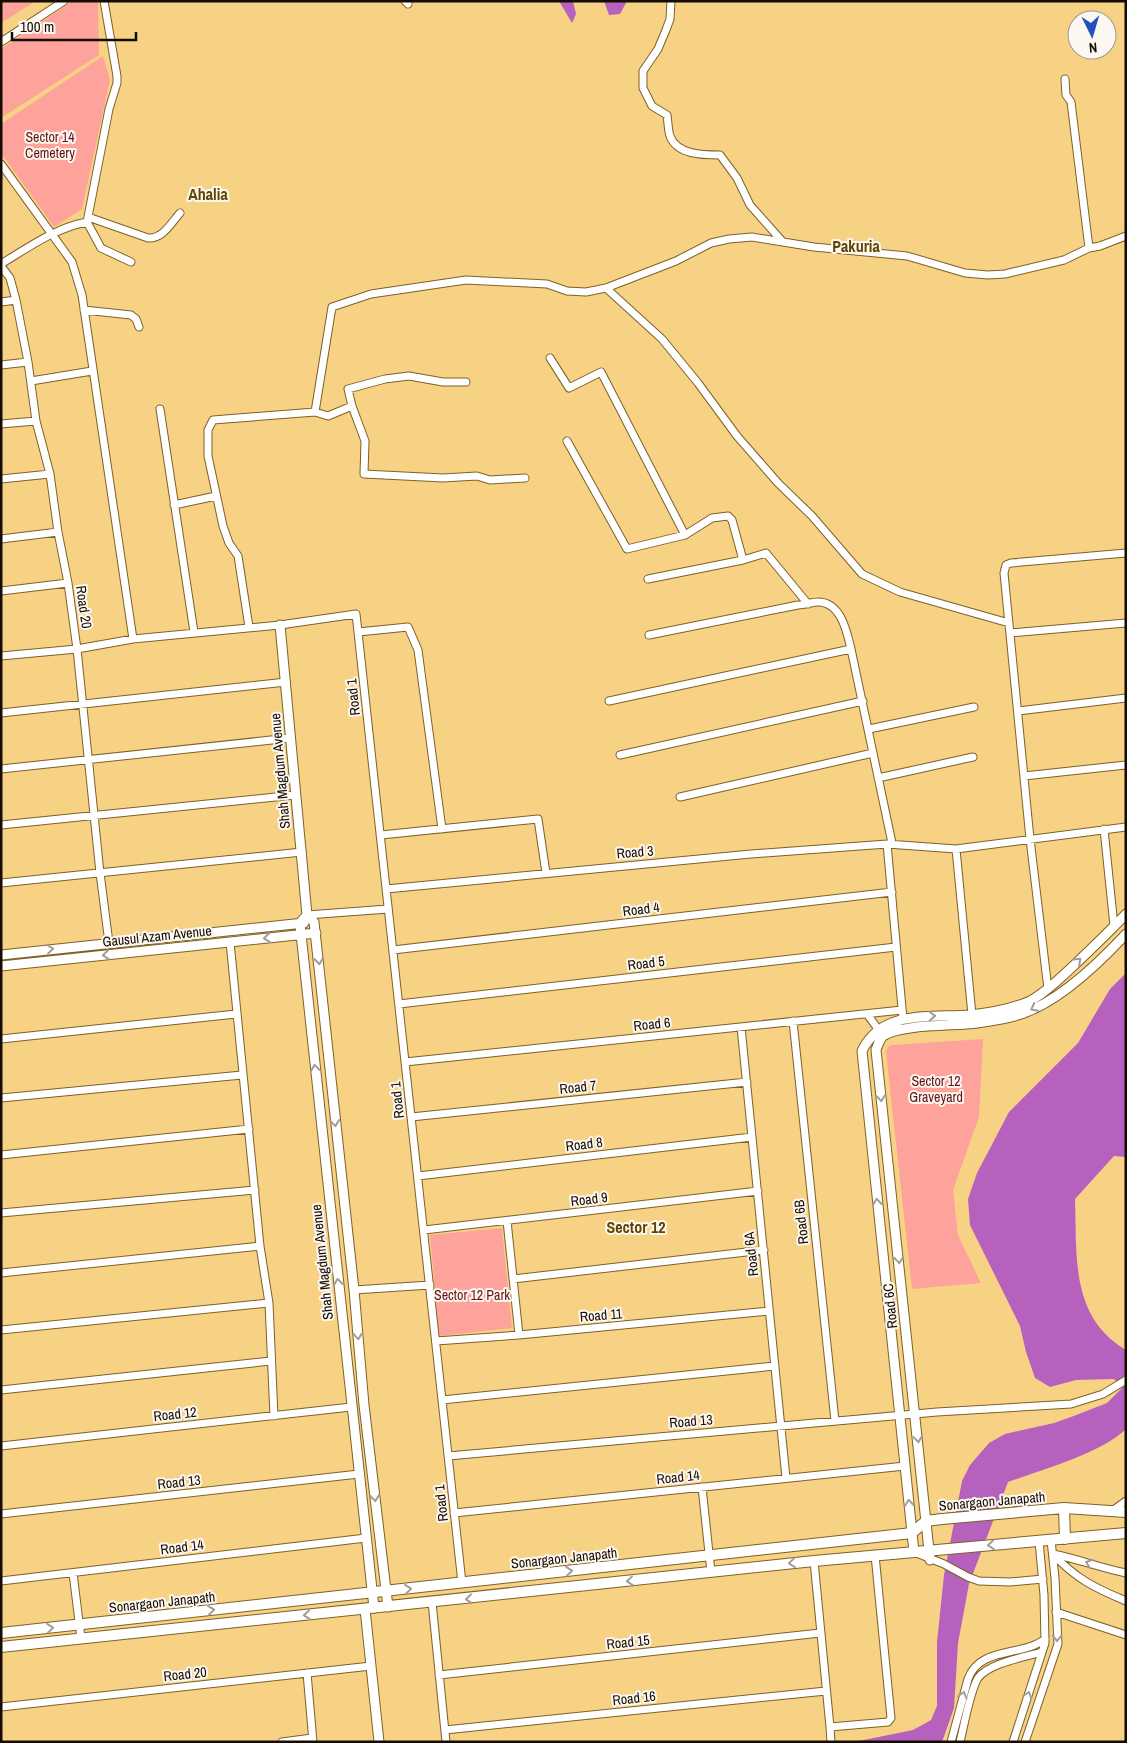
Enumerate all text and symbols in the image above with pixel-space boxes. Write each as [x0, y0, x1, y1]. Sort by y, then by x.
scale bar [12, 10, 136, 42]
north arrow [1067, 10, 1117, 60]
text: 100 m [20, 16, 54, 37]
text: N [1088, 39, 1098, 57]
park label: Sector 14 Cemetery [25, 128, 75, 162]
district label: Ahalia [188, 183, 228, 205]
district label: Pakuria [832, 235, 880, 257]
street label: Road 20 [72, 584, 96, 630]
street label: Road 1 [342, 677, 364, 716]
street label: Shah Magdum Avenue [266, 712, 294, 830]
street label: Road 3 [616, 841, 654, 863]
street label: Road 4 [622, 898, 661, 920]
street label: Gausul Azam Avenue [102, 921, 212, 951]
one-way arrow [263, 932, 271, 943]
one-way arrow [46, 944, 54, 955]
one-way arrow [101, 949, 109, 960]
street label: Road 5 [627, 952, 665, 974]
one-way arrow [313, 957, 324, 965]
one-way arrow [1073, 958, 1082, 967]
one-way arrow [1030, 1002, 1039, 1012]
one-way arrow [928, 1011, 936, 1022]
street label: Road 6 [633, 1013, 671, 1035]
one-way arrow [310, 1063, 321, 1071]
park label: Sector 12 Graveyard [909, 1072, 963, 1106]
street label: Road 7 [559, 1076, 597, 1098]
street label: Road 1 [386, 1080, 408, 1119]
one-way arrow [875, 1094, 886, 1102]
one-way arrow [329, 1119, 340, 1127]
street label: Road 8 [565, 1133, 603, 1155]
street label: Road 9 [570, 1188, 608, 1210]
one-way arrow [872, 1198, 883, 1206]
street label: Road 6B [790, 1199, 812, 1245]
street label: Shah Magdum Avenue [307, 1203, 337, 1321]
district label: Sector 12 [606, 1216, 666, 1238]
street label: Road 6A [740, 1231, 762, 1277]
one-way arrow [893, 1256, 904, 1264]
one-way arrow [333, 1277, 344, 1285]
street label: Road 6C [879, 1283, 901, 1329]
park label: Sector 12 Park [434, 1286, 510, 1304]
street label: Road 11 [579, 1304, 624, 1326]
one-way arrow [352, 1333, 363, 1341]
street label: Road 12 [152, 1403, 198, 1425]
street label: Road 13 [669, 1410, 713, 1432]
one-way arrow [912, 1435, 923, 1443]
street label: Road 14 [655, 1466, 701, 1488]
street label: Road 13 [156, 1471, 202, 1493]
street label: Road 1 [430, 1483, 452, 1522]
street label: Sonargaon Janapath [938, 1487, 1046, 1515]
one-way arrow [369, 1494, 380, 1502]
one-way arrow [904, 1499, 915, 1507]
street label: Road 14 [159, 1535, 205, 1559]
one-way arrow [986, 1539, 994, 1550]
street label: Sonargaon Janapath [510, 1543, 618, 1573]
one-way arrow [788, 1557, 796, 1568]
one-way arrow [1085, 1559, 1094, 1569]
one-way arrow [565, 1566, 573, 1577]
one-way arrow [626, 1575, 634, 1586]
one-way arrow [404, 1584, 412, 1595]
street label: Sonargaon Janapath [108, 1587, 216, 1617]
one-way arrow [465, 1593, 473, 1604]
one-way arrow [208, 1605, 216, 1616]
one-way arrow [303, 1609, 311, 1620]
one-way arrow [46, 1623, 54, 1634]
street label: Road 15 [605, 1631, 651, 1653]
one-way arrow [1052, 1634, 1062, 1642]
street label: Road 20 [162, 1663, 208, 1685]
street label: Road 16 [611, 1687, 657, 1709]
one-way arrow [958, 1691, 968, 1699]
one-way arrow [1022, 1692, 1032, 1700]

